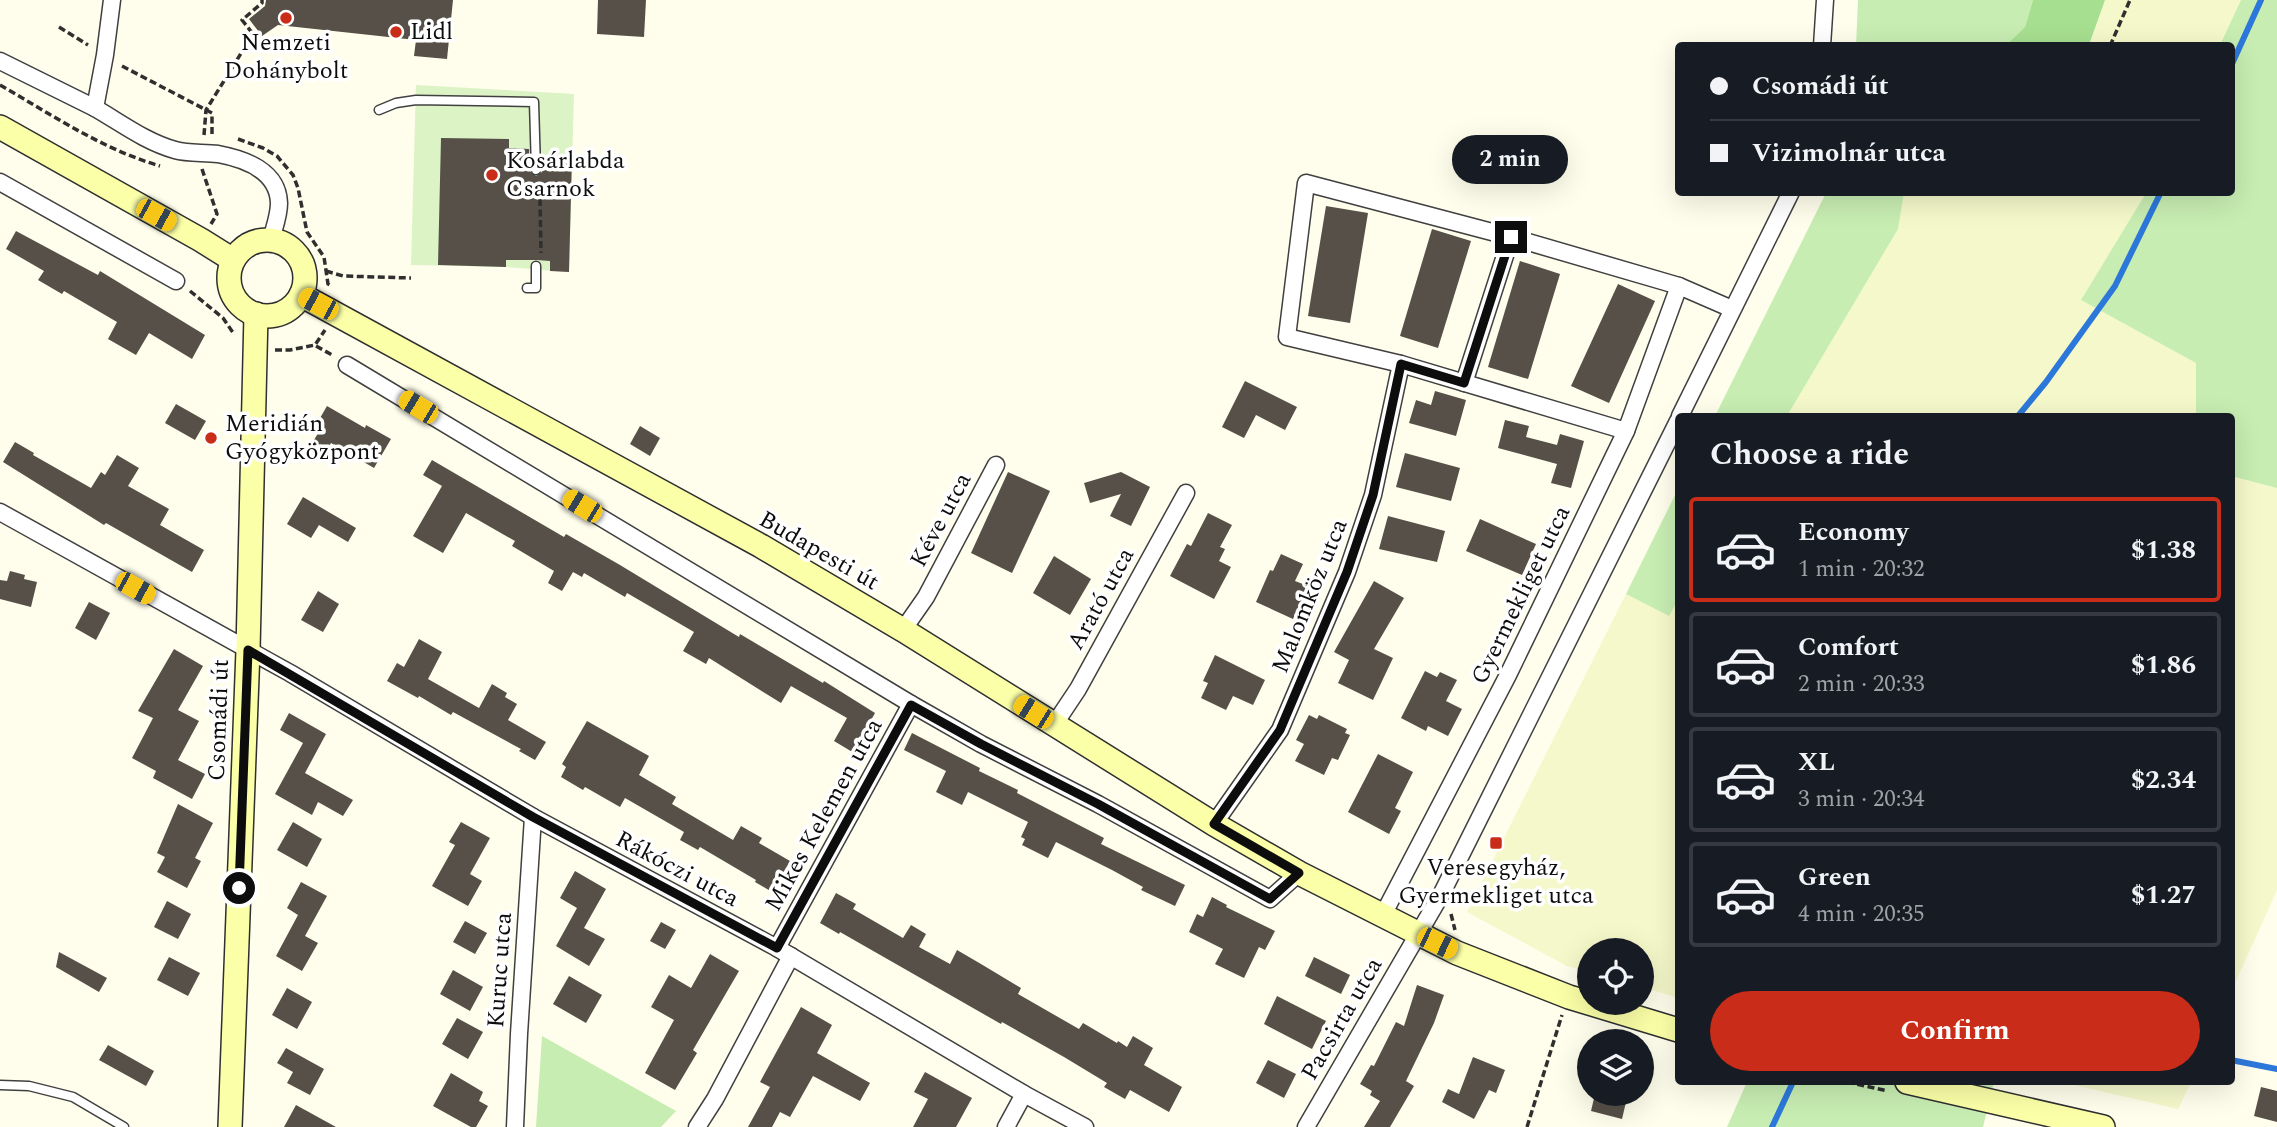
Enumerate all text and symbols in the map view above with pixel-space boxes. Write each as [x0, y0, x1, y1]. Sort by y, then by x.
marker: Nemzeti Dohánybolt [278, 10, 294, 26]
place label: Lidl [410, 14, 453, 50]
marker: Lidl [388, 24, 404, 40]
place label: Nemzeti Dohánybolt [224, 25, 348, 89]
text: Csomádi út [1752, 66, 1889, 106]
text: Vizimolnár utca [1752, 133, 1946, 173]
callout: 2 min [1453, 135, 1569, 184]
text: 2 min [1479, 142, 1541, 177]
place label: Kosárlabda Csarnok [506, 143, 625, 207]
marker: Kosárlabda Csarnok [484, 167, 500, 183]
car [133, 196, 180, 234]
route end [1495, 221, 1527, 253]
car [295, 285, 342, 323]
car [395, 387, 442, 427]
place label: Meridián Gyógyközpont [225, 406, 379, 470]
marker: Meridián Gyógyközpont [203, 430, 219, 446]
text: Choose a ride [1710, 430, 1909, 479]
street label: Kéve utca [901, 466, 981, 574]
car [559, 486, 606, 526]
street label: Gyermekliget utca [1462, 499, 1580, 691]
street label: Budapesti út [752, 502, 886, 600]
text: Economy [1798, 512, 1908, 552]
street label: Malomköz utca [1263, 513, 1357, 679]
icon: car [1714, 518, 1777, 581]
text: $1.38 [2131, 530, 2196, 570]
street label: Arató utca [1058, 541, 1144, 657]
text: 1 min · 20:32 [1798, 552, 1925, 587]
car [112, 569, 159, 607]
text: Comfort [1798, 627, 1899, 667]
icon: car [1714, 633, 1777, 696]
text: $1.86 [2131, 645, 2196, 685]
street label: Csomádi út [199, 658, 239, 782]
text: 2 min · 20:33 [1798, 667, 1925, 702]
car [1010, 692, 1057, 732]
street label: Mikes Kelemen utca [756, 712, 892, 918]
text: XL [1798, 742, 1835, 782]
icon: car [1714, 748, 1777, 811]
text: $2.34 [2131, 760, 2196, 800]
text: 3 min · 20:34 [1798, 782, 1925, 817]
street label: Rákóczi utca [609, 821, 745, 917]
marker: Veresegyház, Gyermekliget utca [1488, 835, 1504, 851]
place label: Veresegyház, Gyermekliget utca [1398, 850, 1594, 914]
text: Green [1798, 857, 1871, 897]
icon: car [1714, 863, 1777, 926]
route start [223, 872, 255, 904]
text: $1.27 [2131, 875, 2196, 915]
text: 4 min · 20:35 [1798, 897, 1925, 932]
street label: Kuruc utca [478, 911, 522, 1029]
car [1414, 924, 1461, 962]
map controls [1577, 938, 1654, 1106]
button: locate [1577, 938, 1654, 1015]
street label: Pacsirta utca [1292, 950, 1392, 1087]
button: Confirm [1710, 991, 2200, 1071]
button: layers [1577, 1029, 1654, 1106]

